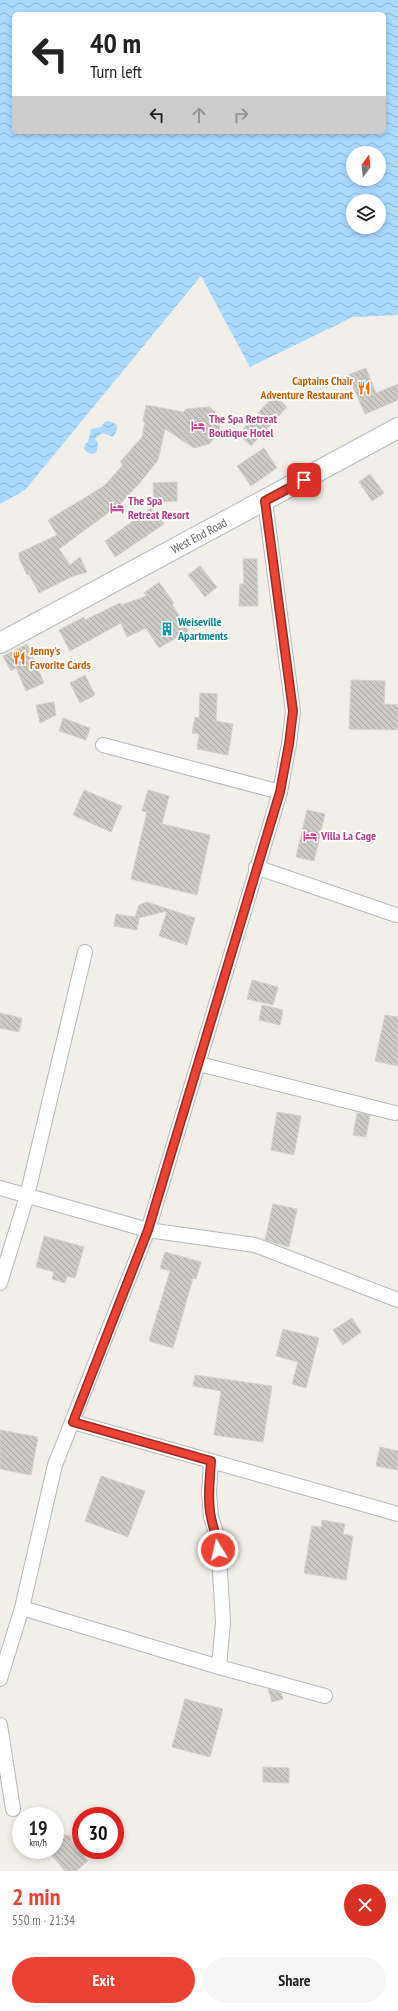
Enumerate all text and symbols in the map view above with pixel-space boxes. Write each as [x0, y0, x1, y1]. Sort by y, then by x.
text: 40 m [90, 24, 141, 61]
icon: left [24, 28, 76, 80]
text: Turn left [90, 60, 142, 83]
icon: left [146, 104, 168, 126]
icon: ahead [188, 104, 210, 126]
icon: right [230, 104, 252, 126]
north arrow [346, 146, 386, 186]
map controls [346, 146, 386, 234]
button: layers [346, 194, 386, 234]
place label: Captains Chair Adventure Restaurant [259, 373, 354, 402]
restaurant icon: Captains Chair Adventure Restaurant [356, 380, 372, 396]
place label: The Spa Retreat Boutique Hotel [209, 411, 278, 440]
hotel icon: The Spa Retreat Boutique Hotel [190, 418, 206, 434]
pin [287, 463, 321, 497]
icon: arrive [293, 469, 315, 491]
place label: The Spa Retreat Resort [128, 493, 190, 522]
hotel icon: The Spa Retreat Resort [109, 500, 125, 516]
street label: West End Road [168, 515, 229, 557]
place label: Weiseville Apartments [177, 614, 228, 643]
building icon: Weiseville Apartments [159, 621, 175, 637]
place label: Jenny's Favorite Cards [29, 643, 91, 672]
restaurant icon: Jenny's Favorite Cards [11, 650, 27, 666]
hotel icon: Villa La Cage [302, 828, 318, 844]
place label: Villa La Cage [320, 828, 376, 843]
position arrow [197, 1529, 239, 1571]
speed limit sign: 30 [72, 1807, 124, 1859]
text: 19 [28, 1815, 48, 1841]
text: km/h [29, 1836, 47, 1849]
text: 2 min [12, 1881, 60, 1912]
button: close [344, 1884, 386, 1926]
text: 550 m · 21:34 [12, 1912, 75, 1929]
button: Exit [12, 1957, 195, 2003]
button: Share [203, 1957, 386, 2003]

